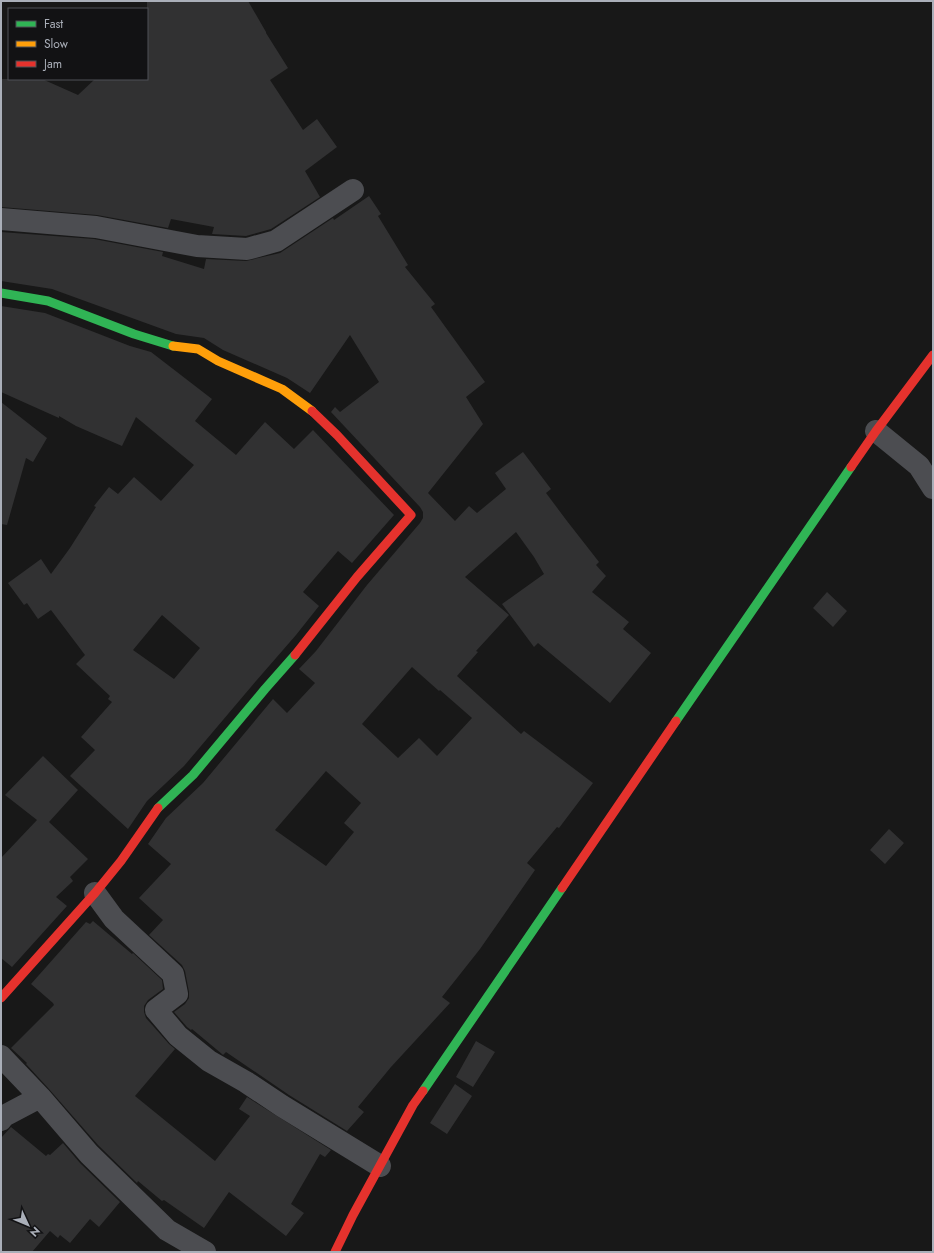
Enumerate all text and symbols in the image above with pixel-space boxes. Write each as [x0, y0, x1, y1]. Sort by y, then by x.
legend [8, 8, 148, 80]
text: Fast [44, 15, 63, 33]
text: Slow [44, 35, 69, 53]
text: Jam [42, 55, 62, 73]
north arrow [8, 1205, 48, 1245]
text: N [26, 1223, 44, 1241]

